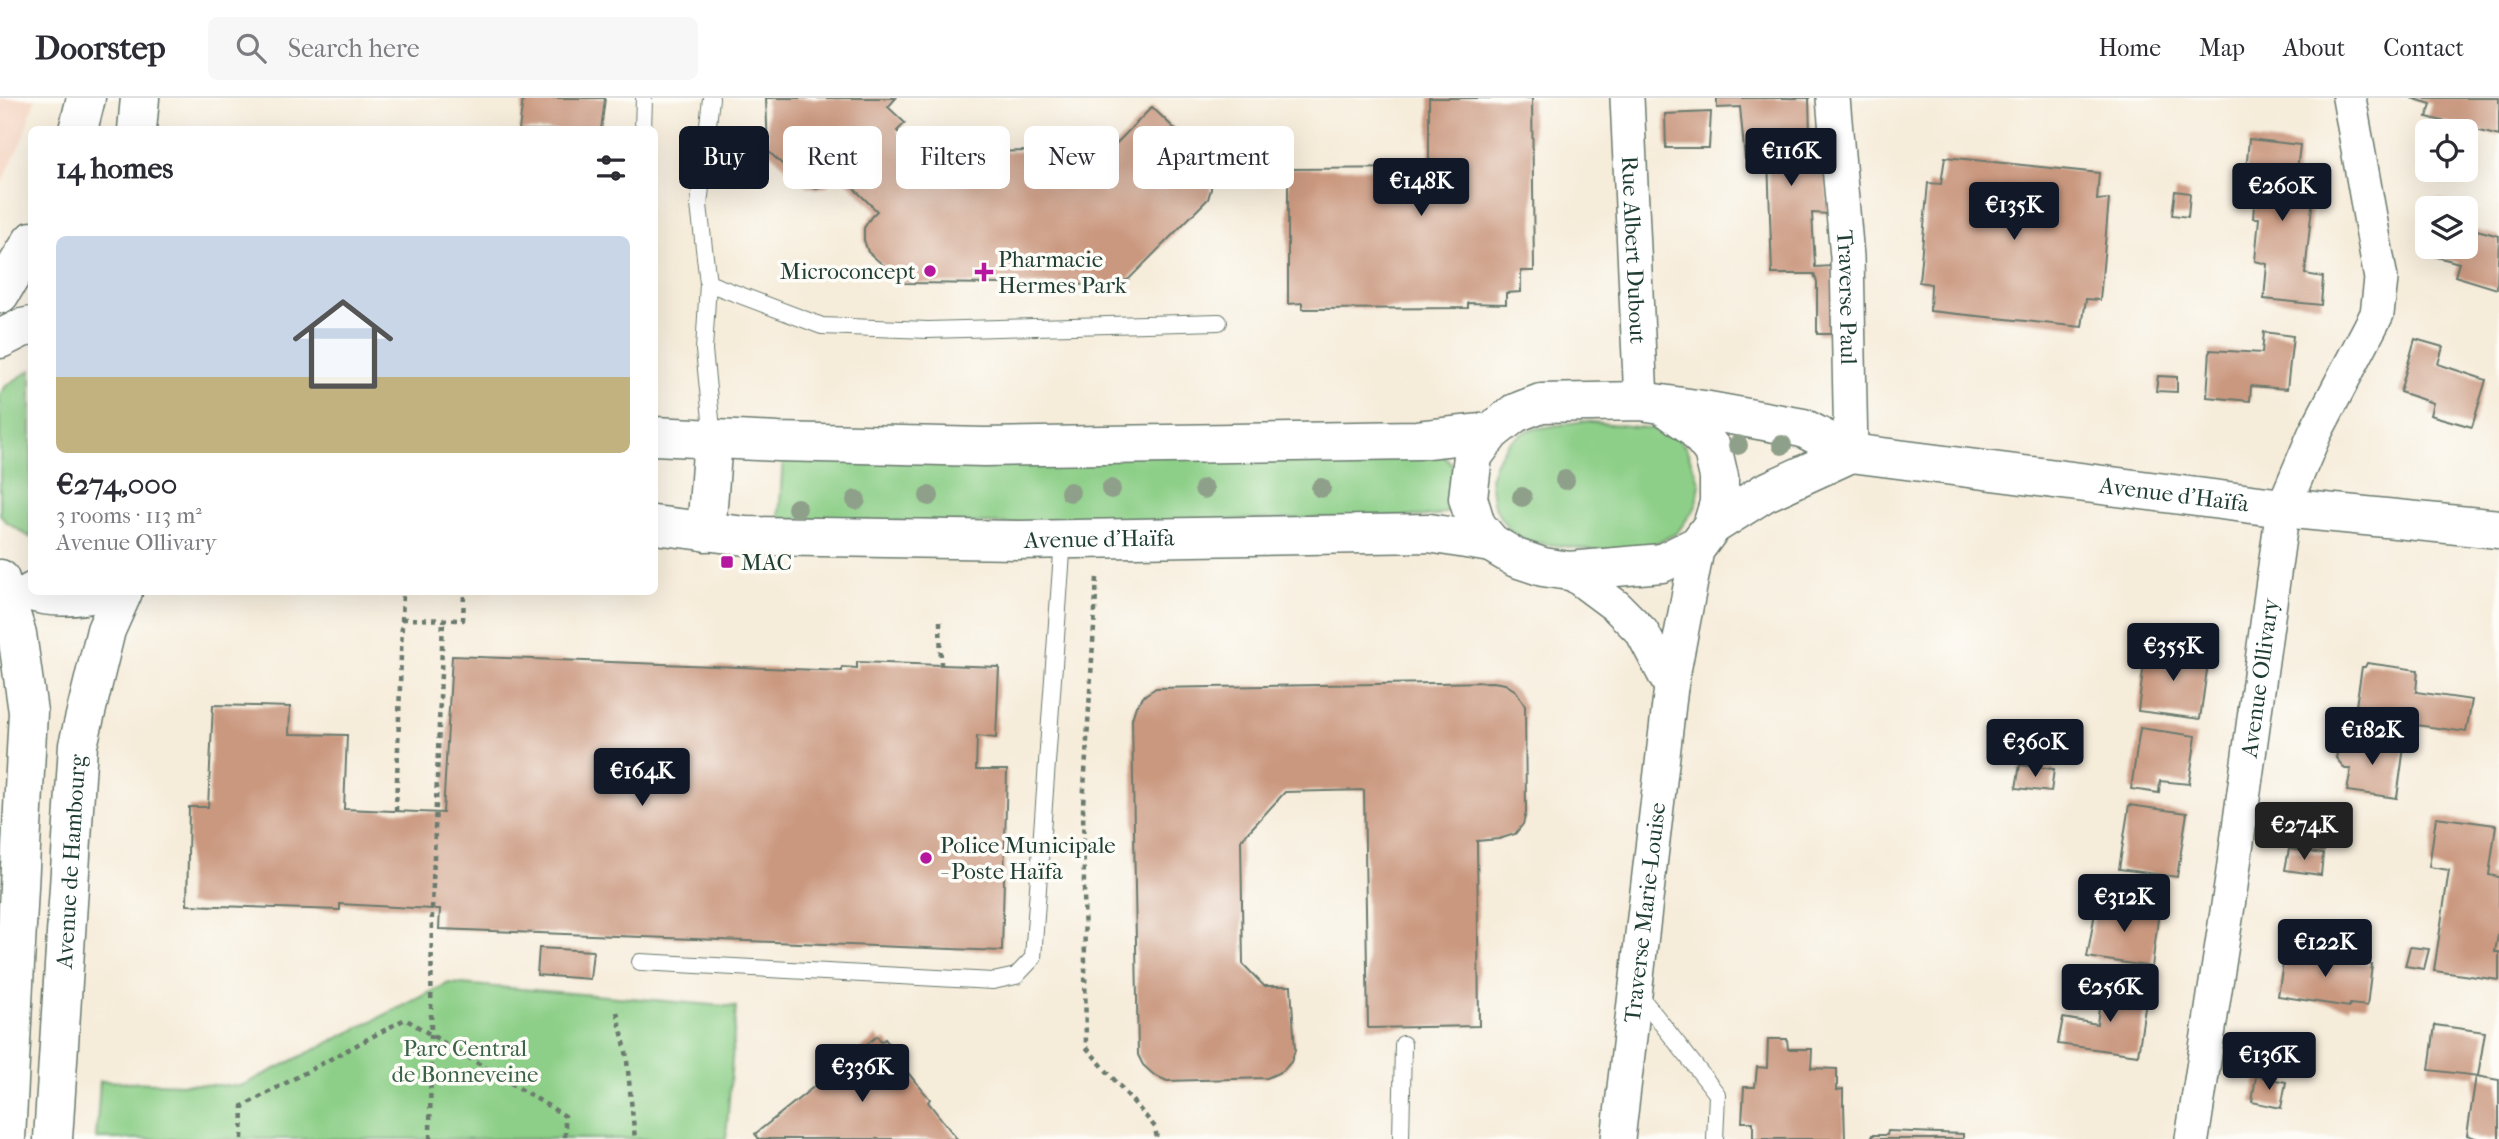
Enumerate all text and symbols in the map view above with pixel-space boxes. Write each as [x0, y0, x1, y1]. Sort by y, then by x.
search box [208, 17, 698, 80]
text: Doorstep [35, 29, 166, 68]
icon: search [232, 29, 270, 67]
text: Search here [288, 33, 420, 64]
text: Home [2099, 34, 2161, 62]
text: Map [2199, 34, 2245, 62]
text: About [2283, 34, 2345, 62]
text: Contact [2383, 34, 2464, 62]
map controls [2415, 119, 2478, 259]
button: locate [2415, 119, 2478, 182]
chip: Buy [679, 126, 769, 189]
chip: Rent [783, 126, 882, 189]
chip: Filters [896, 126, 1010, 189]
chip: New [1024, 126, 1119, 189]
chip: Apartment [1133, 126, 1294, 189]
pin: €116K [1742, 129, 1840, 188]
text: €116K [1761, 137, 1821, 164]
icon: filters [592, 149, 630, 187]
text: 14 homes [56, 151, 173, 186]
street label: Rue Albert Dubout [1616, 155, 1652, 345]
pin: €148K [1372, 158, 1470, 218]
pin: €260K [2233, 164, 2331, 223]
text: €148K [1389, 167, 1453, 194]
text: €260K [2248, 172, 2316, 199]
pin: €135K [1965, 183, 2063, 242]
text: €135K [1985, 191, 2043, 218]
button: layers [2415, 196, 2478, 259]
street label: Traverse Paul [1831, 229, 1863, 366]
place label: Pharmacie Hermes Park [998, 246, 1128, 299]
place label: Microconcept [780, 258, 916, 285]
marker: Microconcept [922, 263, 938, 279]
marker: Pharmacie Hermes Park [976, 264, 992, 280]
icon: home [280, 281, 406, 407]
text: €274,000 [56, 467, 177, 502]
street label: Avenue d'Haïfa [2097, 471, 2251, 517]
text: 3 rooms · 113 m² [56, 502, 202, 529]
street label: Avenue d'Haïfa [1023, 524, 1175, 553]
text: Avenue Ollivary [56, 529, 216, 556]
place label: MAC [741, 549, 792, 576]
marker: MAC [719, 554, 735, 570]
street label: Avenue Ollivary [2235, 596, 2284, 760]
pin: €355K [2124, 624, 2222, 683]
text: €355K [2143, 632, 2203, 659]
pin: €182K [2323, 708, 2421, 767]
text: €182K [2341, 716, 2403, 743]
pin: €360K [1986, 720, 2084, 779]
text: €360K [2003, 728, 2067, 755]
pin: €164K [593, 748, 691, 808]
street label: Avenue de Hambourg [50, 753, 91, 970]
text: €164K [610, 757, 674, 784]
street label: Traverse Marie-Louise [1618, 801, 1671, 1024]
pin: €274K [2255, 802, 2353, 862]
text: €274K [2271, 811, 2337, 838]
place label: Police Municipale - Poste Haïfa [940, 832, 1116, 885]
marker: Police Municipale - Poste Haïfa [918, 850, 934, 866]
pin: €312K [2075, 874, 2173, 934]
text: €312K [2094, 883, 2154, 910]
pin: €122K [2276, 920, 2374, 979]
text: €122K [2294, 928, 2356, 955]
pin: €256K [2061, 964, 2159, 1024]
text: €256K [2078, 973, 2142, 1000]
pin: €136K [2220, 1032, 2318, 1092]
park label: Parc Central de Bonneveine [392, 1035, 538, 1088]
text: €136K [2239, 1041, 2299, 1068]
pin: €336K [813, 1044, 911, 1104]
text: €336K [831, 1053, 893, 1080]

